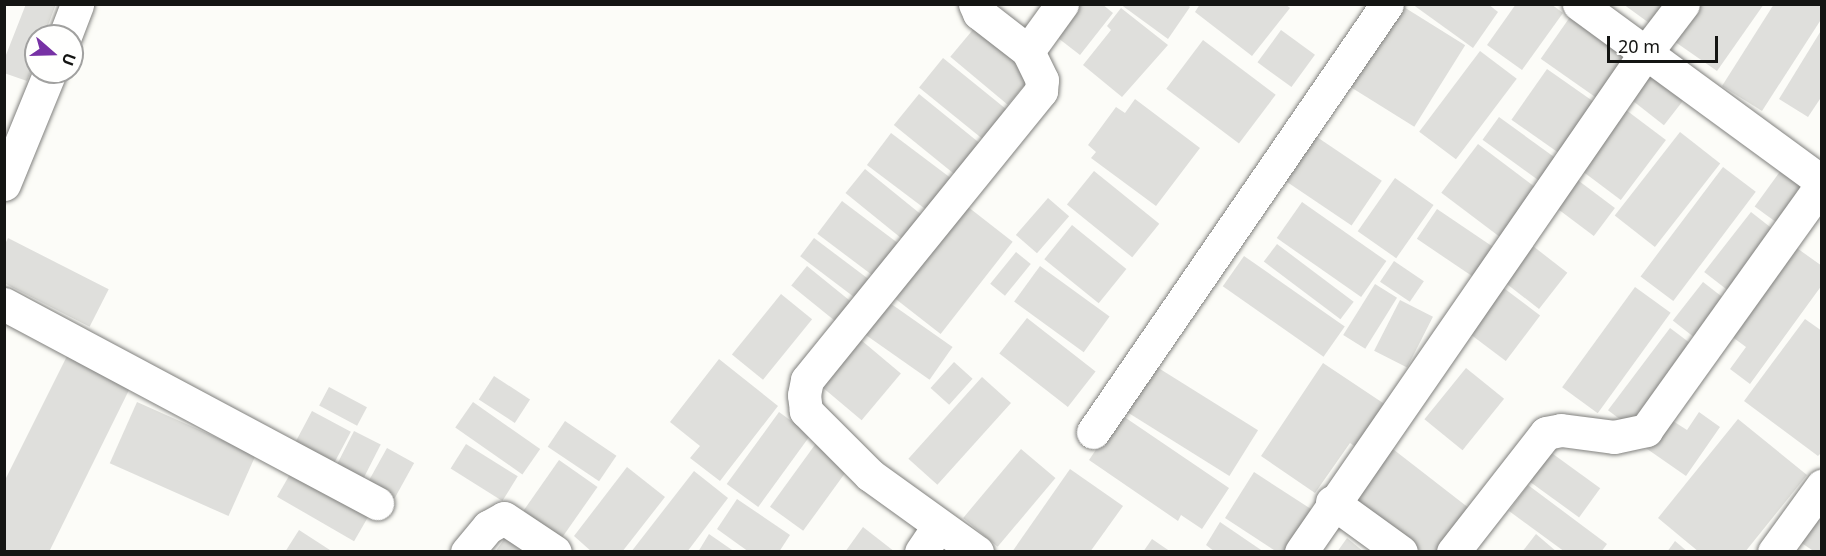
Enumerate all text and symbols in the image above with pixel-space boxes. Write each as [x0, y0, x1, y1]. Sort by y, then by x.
north arrow [24, 24, 84, 84]
scale bar [1610, 24, 1721, 62]
text: 20 m [1618, 34, 1660, 58]
text: U [57, 50, 81, 69]

